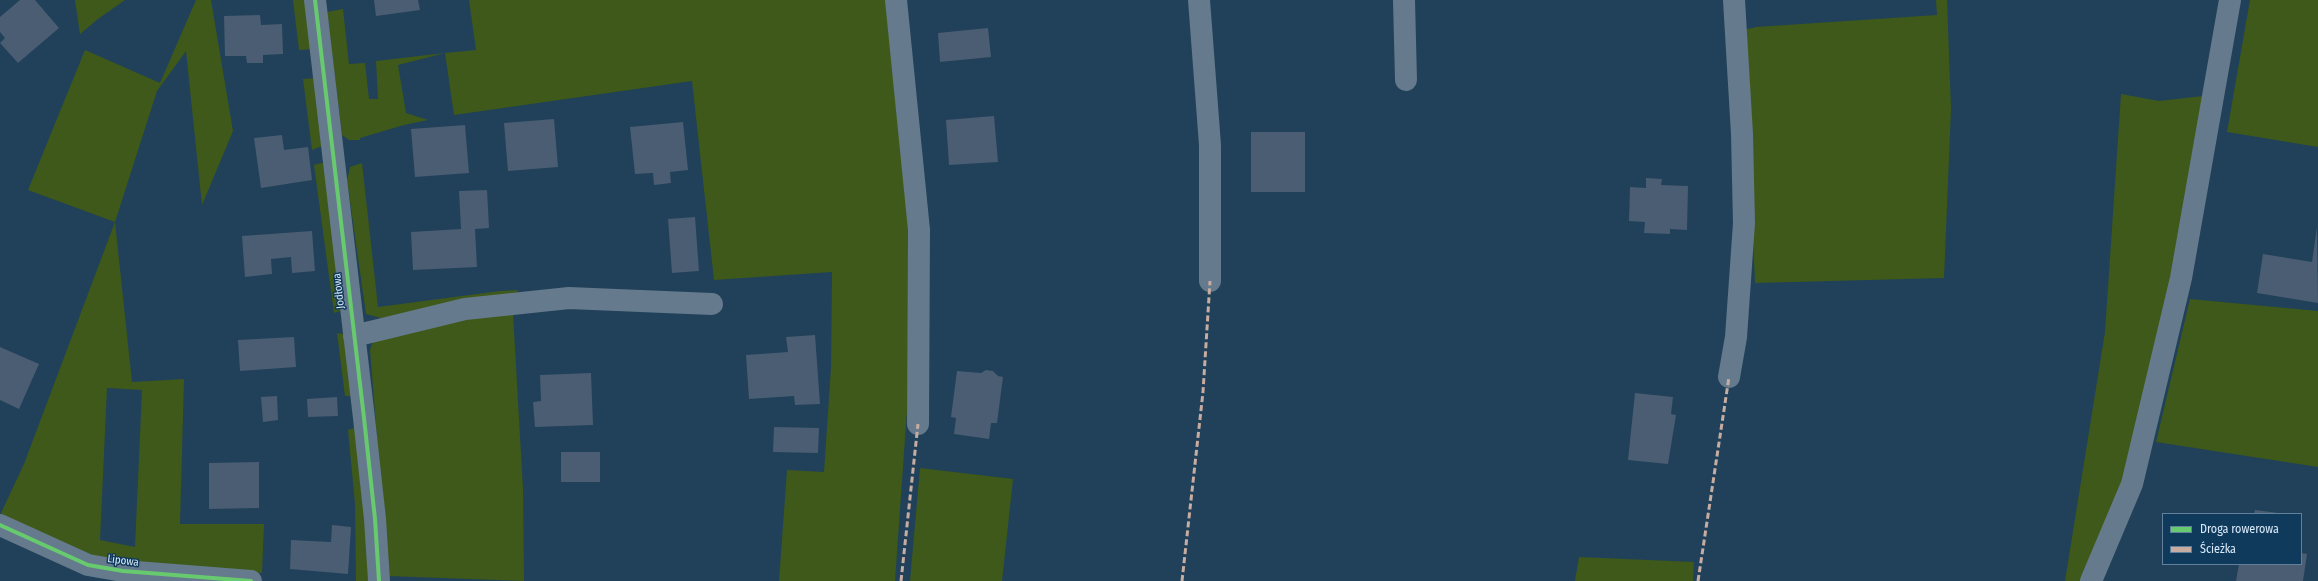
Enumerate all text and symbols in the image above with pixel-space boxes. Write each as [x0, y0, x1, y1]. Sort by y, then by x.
street label: Jodłowa [331, 272, 347, 310]
legend [2162, 513, 2302, 565]
text: Droga rowerowa [2200, 522, 2279, 536]
text: Ścieżka [2200, 542, 2236, 556]
street label: Lipowa [106, 553, 140, 569]

